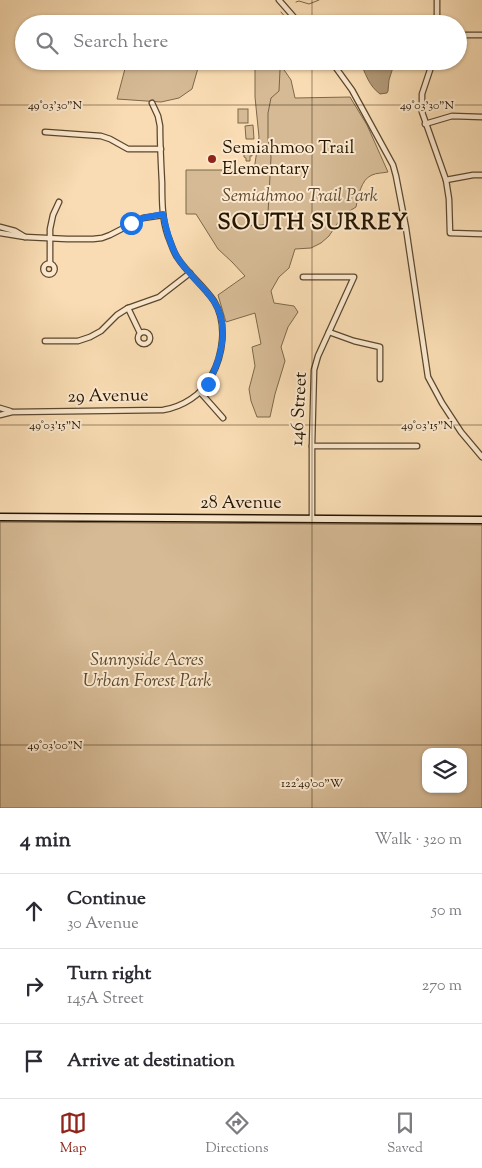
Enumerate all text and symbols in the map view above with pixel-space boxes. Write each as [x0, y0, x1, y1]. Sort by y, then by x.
search box [15, 15, 467, 70]
icon: search [33, 29, 61, 57]
text: Search here [73, 29, 168, 56]
text: 49°03'30"N [28, 97, 82, 115]
text: 49°03'30"N [400, 97, 454, 115]
place label: Semiahmoo Trail Elementary [222, 136, 354, 183]
marker: Semiahmoo Trail Elementary [206, 153, 218, 165]
park label: Semiahmoo Trail Park [222, 184, 378, 210]
district label: SOUTH SURREY [218, 208, 408, 240]
route start [120, 212, 143, 235]
street label: 146 Street [285, 371, 315, 447]
route end [197, 373, 220, 396]
street label: 29 Avenue [67, 383, 149, 411]
text: 49°03'15"N [29, 417, 81, 435]
text: 49°03'15"N [401, 417, 453, 435]
street label: 28 Avenue [200, 491, 282, 517]
park label: Sunnyside Acres Urban Forest Park [83, 648, 211, 695]
text: 49°03'00"N [27, 737, 83, 755]
map controls [422, 748, 467, 793]
button: layers [422, 748, 467, 793]
text: 122°49'00"W [281, 775, 344, 793]
text: 4 min [20, 826, 71, 856]
text: Walk · 320 m [375, 829, 462, 852]
text: Continue [67, 886, 146, 913]
icon: ahead [20, 897, 48, 925]
text: 50 m [431, 900, 462, 923]
text: 30 Avenue [67, 913, 139, 936]
text: Turn right [67, 961, 151, 988]
icon: right [20, 972, 48, 1000]
text: 270 m [422, 975, 462, 998]
text: 145A Street [67, 988, 144, 1011]
icon: arrive [20, 1047, 48, 1075]
text: Arrive at destination [67, 1048, 235, 1075]
tab: Map [59, 1109, 87, 1159]
tab: Directions [205, 1109, 269, 1159]
tab: Saved [387, 1109, 423, 1159]

